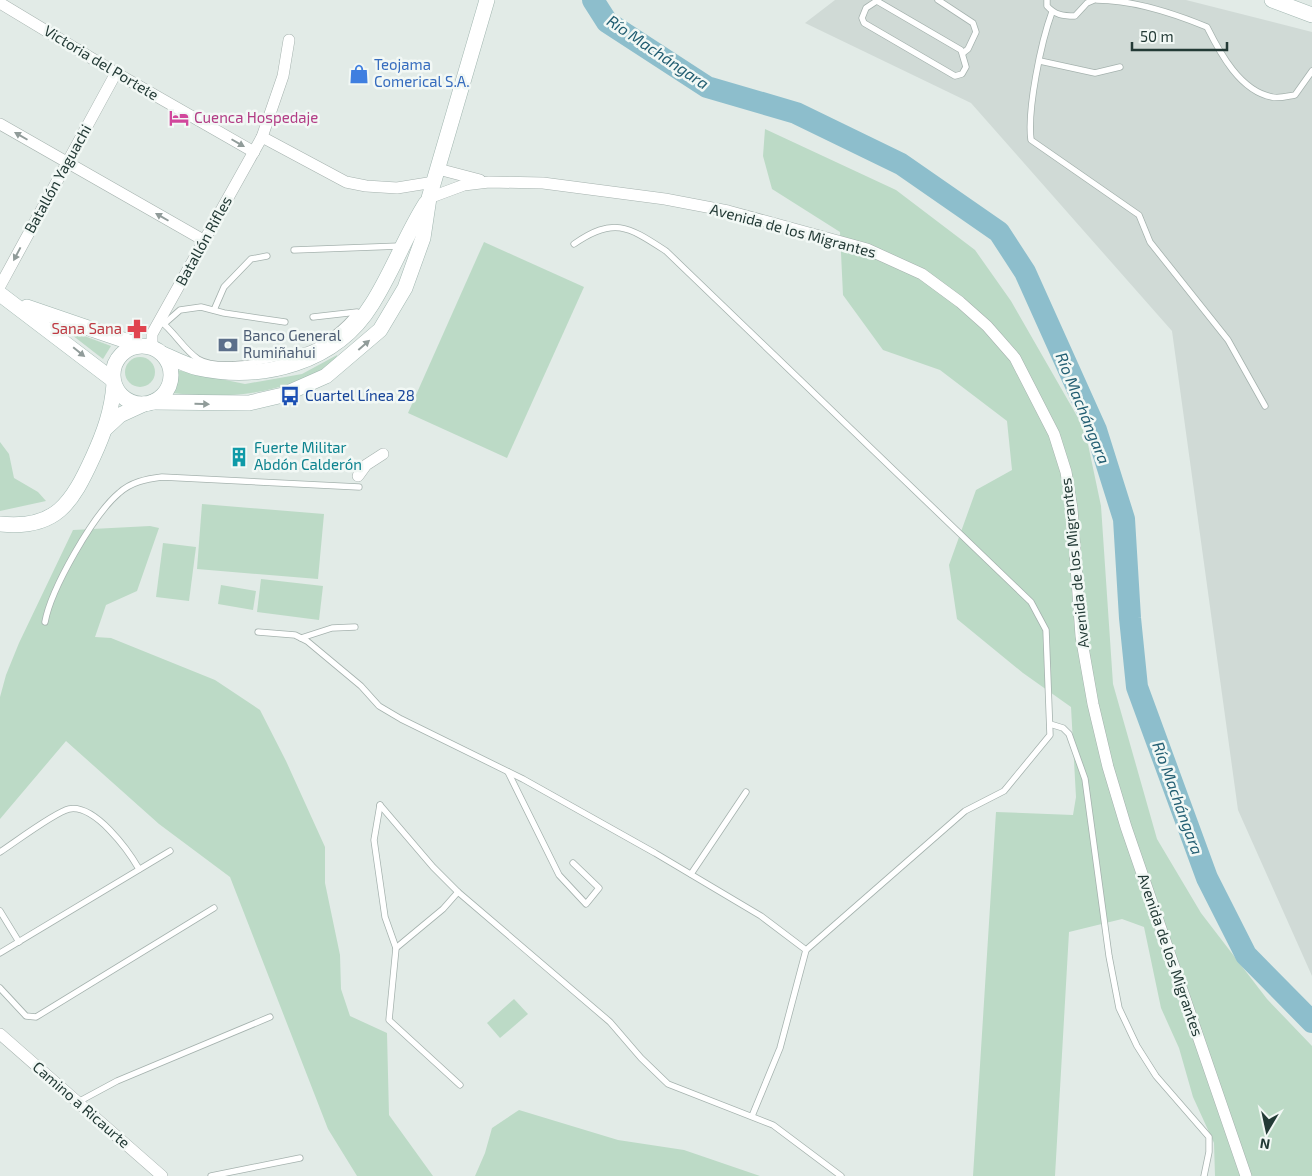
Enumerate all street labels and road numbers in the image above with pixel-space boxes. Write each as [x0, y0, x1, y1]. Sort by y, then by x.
street label: Victoria del Portete [41, 21, 162, 104]
street label: Batallón Yaguachi [20, 121, 94, 236]
street label: Batallón Rifles [171, 193, 235, 288]
street label: Avenida de los Migrantes [708, 199, 878, 261]
street label: Avenida de los Migrantes [1056, 477, 1092, 649]
street label: Avenida de los Migrantes [1135, 871, 1207, 1038]
street label: Camino a Ricaurte [29, 1057, 134, 1151]

